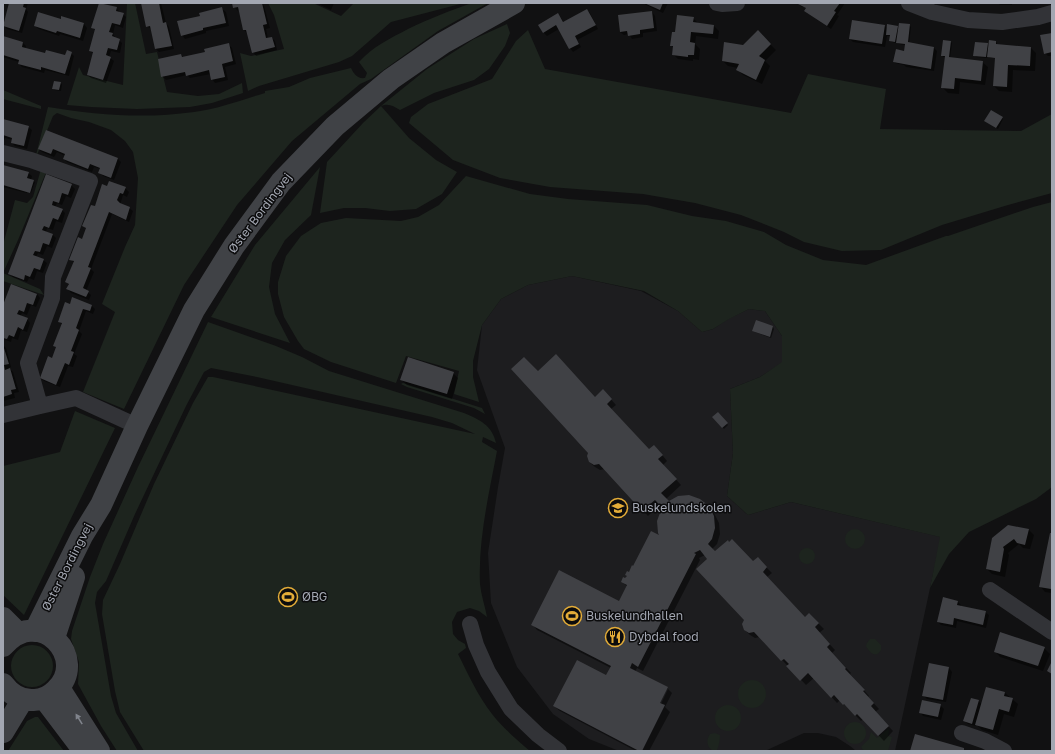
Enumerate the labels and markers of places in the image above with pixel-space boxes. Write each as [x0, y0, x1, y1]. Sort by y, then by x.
school or university icon: Buskelundskolen [607, 497, 629, 519]
place label: Buskelundskolen [632, 500, 731, 515]
sports icon: ØBG [277, 586, 299, 608]
place label: ØBG [302, 589, 327, 604]
sports icon: Buskelundhallen [561, 605, 583, 627]
place label: Buskelundhallen [586, 608, 683, 623]
restaurant icon: Dybdal food [604, 626, 626, 648]
place label: Dybdal food [629, 629, 699, 644]

